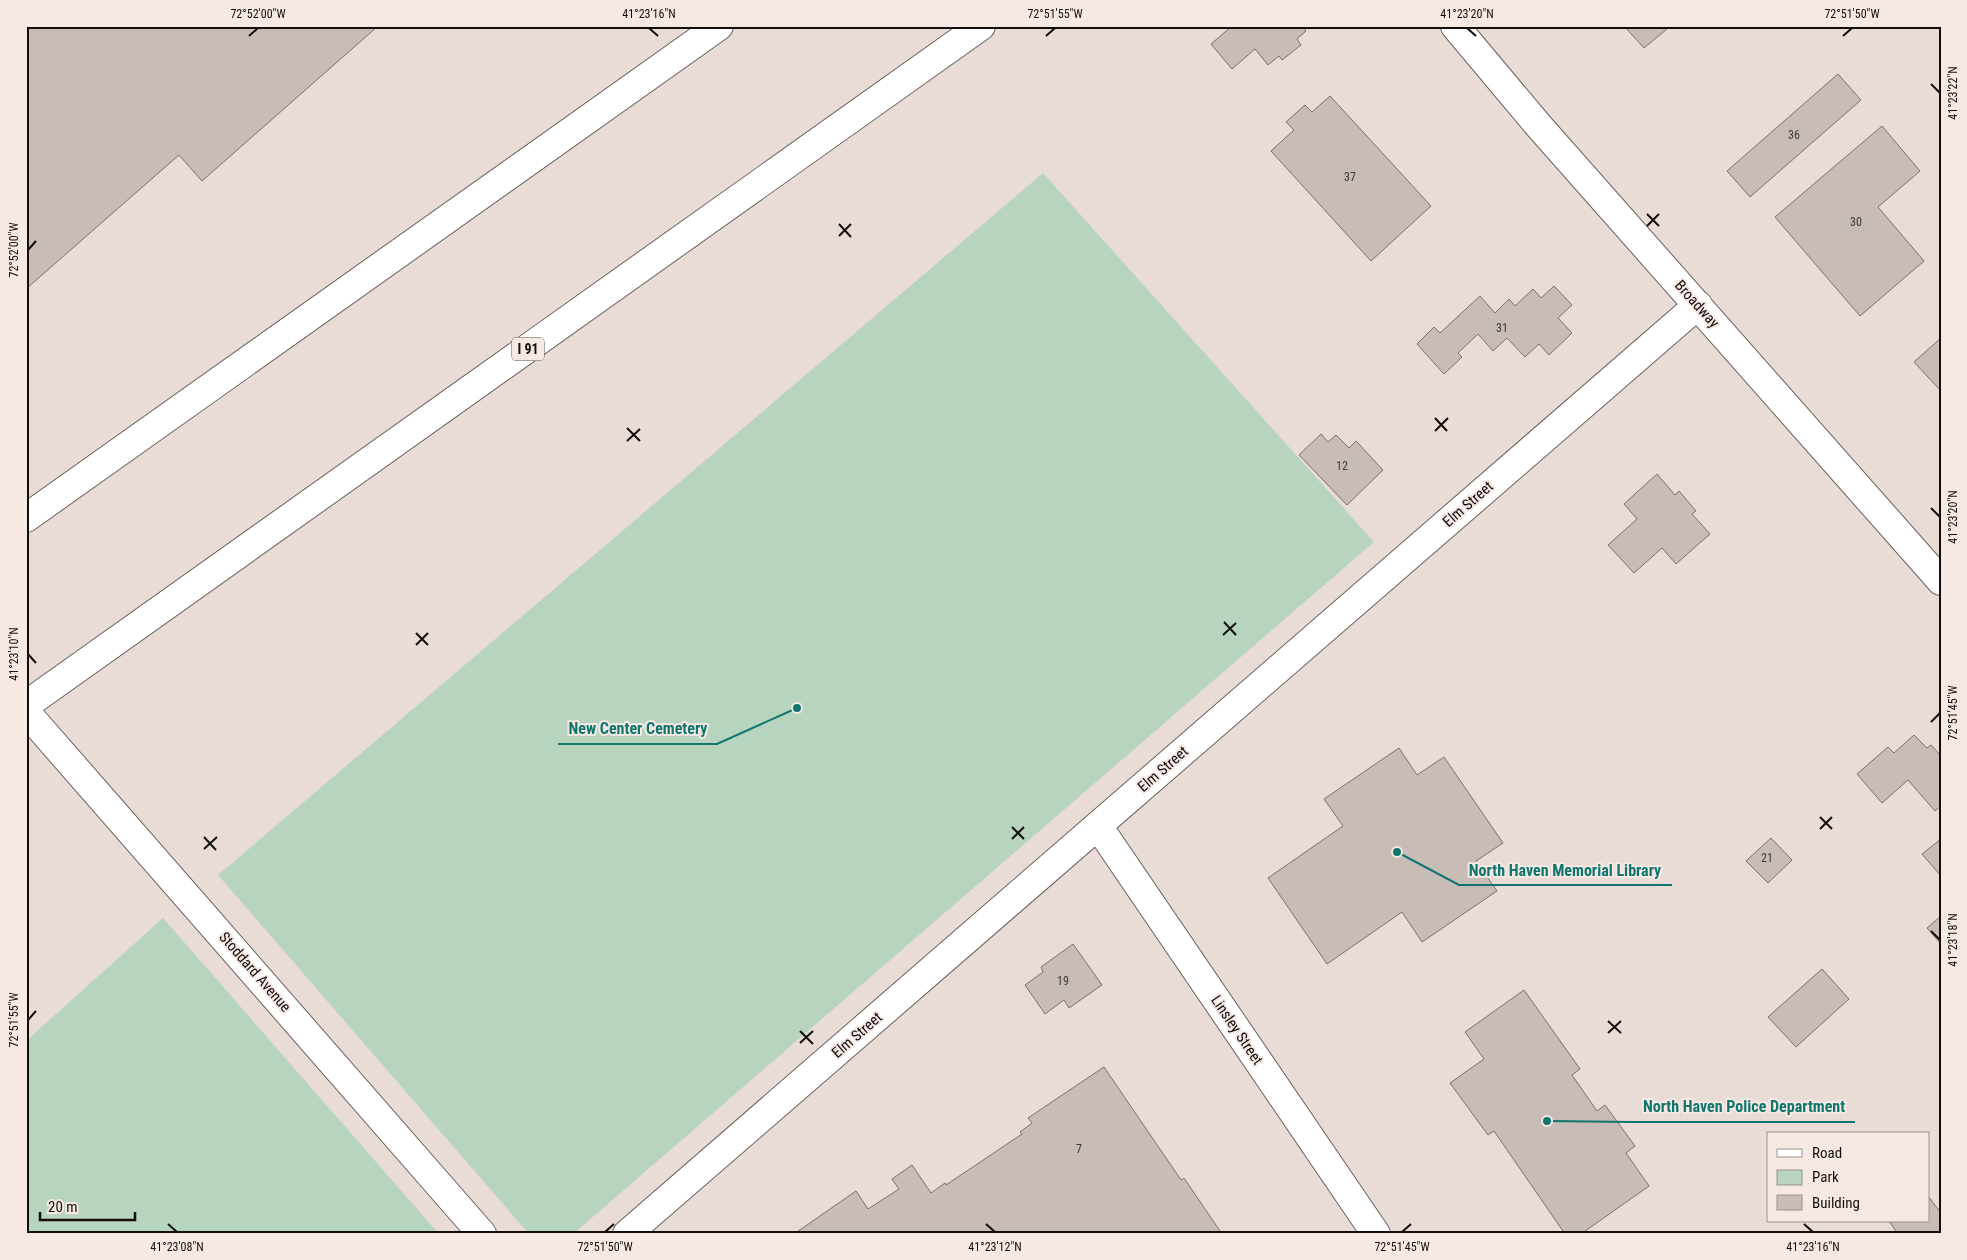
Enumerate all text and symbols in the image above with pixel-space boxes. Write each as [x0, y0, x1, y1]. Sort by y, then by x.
text: 72°52'00"W [230, 7, 286, 21]
text: 41°23'16"N [622, 7, 676, 21]
text: 72°51'55"W [1027, 7, 1083, 21]
text: 41°23'20"N [1440, 7, 1494, 21]
text: 72°51'50"W [1824, 7, 1880, 21]
text: 41°23'22"N [1946, 66, 1960, 120]
house number: 36 [1788, 128, 1800, 142]
house number: 37 [1344, 170, 1356, 184]
house number: 30 [1850, 215, 1862, 229]
text: 72°52'00"W [7, 222, 21, 278]
street label: Broadway [1671, 276, 1723, 332]
house number: 31 [1496, 321, 1508, 335]
road number: I 91 [512, 338, 544, 360]
house number: 12 [1336, 459, 1348, 473]
street label: Elm Street [1439, 477, 1497, 531]
text: 41°23'20"N [1946, 490, 1960, 544]
text: 41°23'10"N [7, 627, 21, 681]
text: 72°51'45"W [1946, 685, 1960, 741]
callout: New Center Cemetery [558, 713, 717, 744]
text: New Center Cemetery [569, 719, 707, 738]
street label: Elm Street [1134, 742, 1192, 796]
house number: 21 [1761, 851, 1773, 865]
callout: North Haven Memorial Library [1459, 854, 1672, 885]
text: North Haven Memorial Library [1469, 861, 1661, 880]
text: 41°23'18"N [1946, 913, 1960, 967]
street label: Stoddard Avenue [215, 928, 295, 1016]
house number: 19 [1057, 974, 1069, 988]
text: 72°51'55"W [7, 992, 21, 1048]
street label: Linsley Street [1207, 992, 1267, 1068]
street label: Elm Street [828, 1008, 886, 1062]
callout: North Haven Police Department [1633, 1091, 1855, 1122]
text: North Haven Police Department [1643, 1097, 1845, 1116]
legend [1767, 1132, 1930, 1222]
house number: 7 [1076, 1142, 1082, 1156]
text: Road [1812, 1144, 1842, 1162]
text: Park [1812, 1168, 1839, 1186]
scale bar [40, 1190, 135, 1222]
text: Building [1812, 1194, 1860, 1212]
text: 20 m [48, 1198, 78, 1216]
text: 41°23'08"N [150, 1240, 204, 1254]
text: 72°51'50"W [577, 1240, 633, 1254]
text: 41°23'12"N [968, 1240, 1022, 1254]
text: 72°51'45"W [1374, 1240, 1430, 1254]
text: 41°23'16"N [1786, 1240, 1840, 1254]

